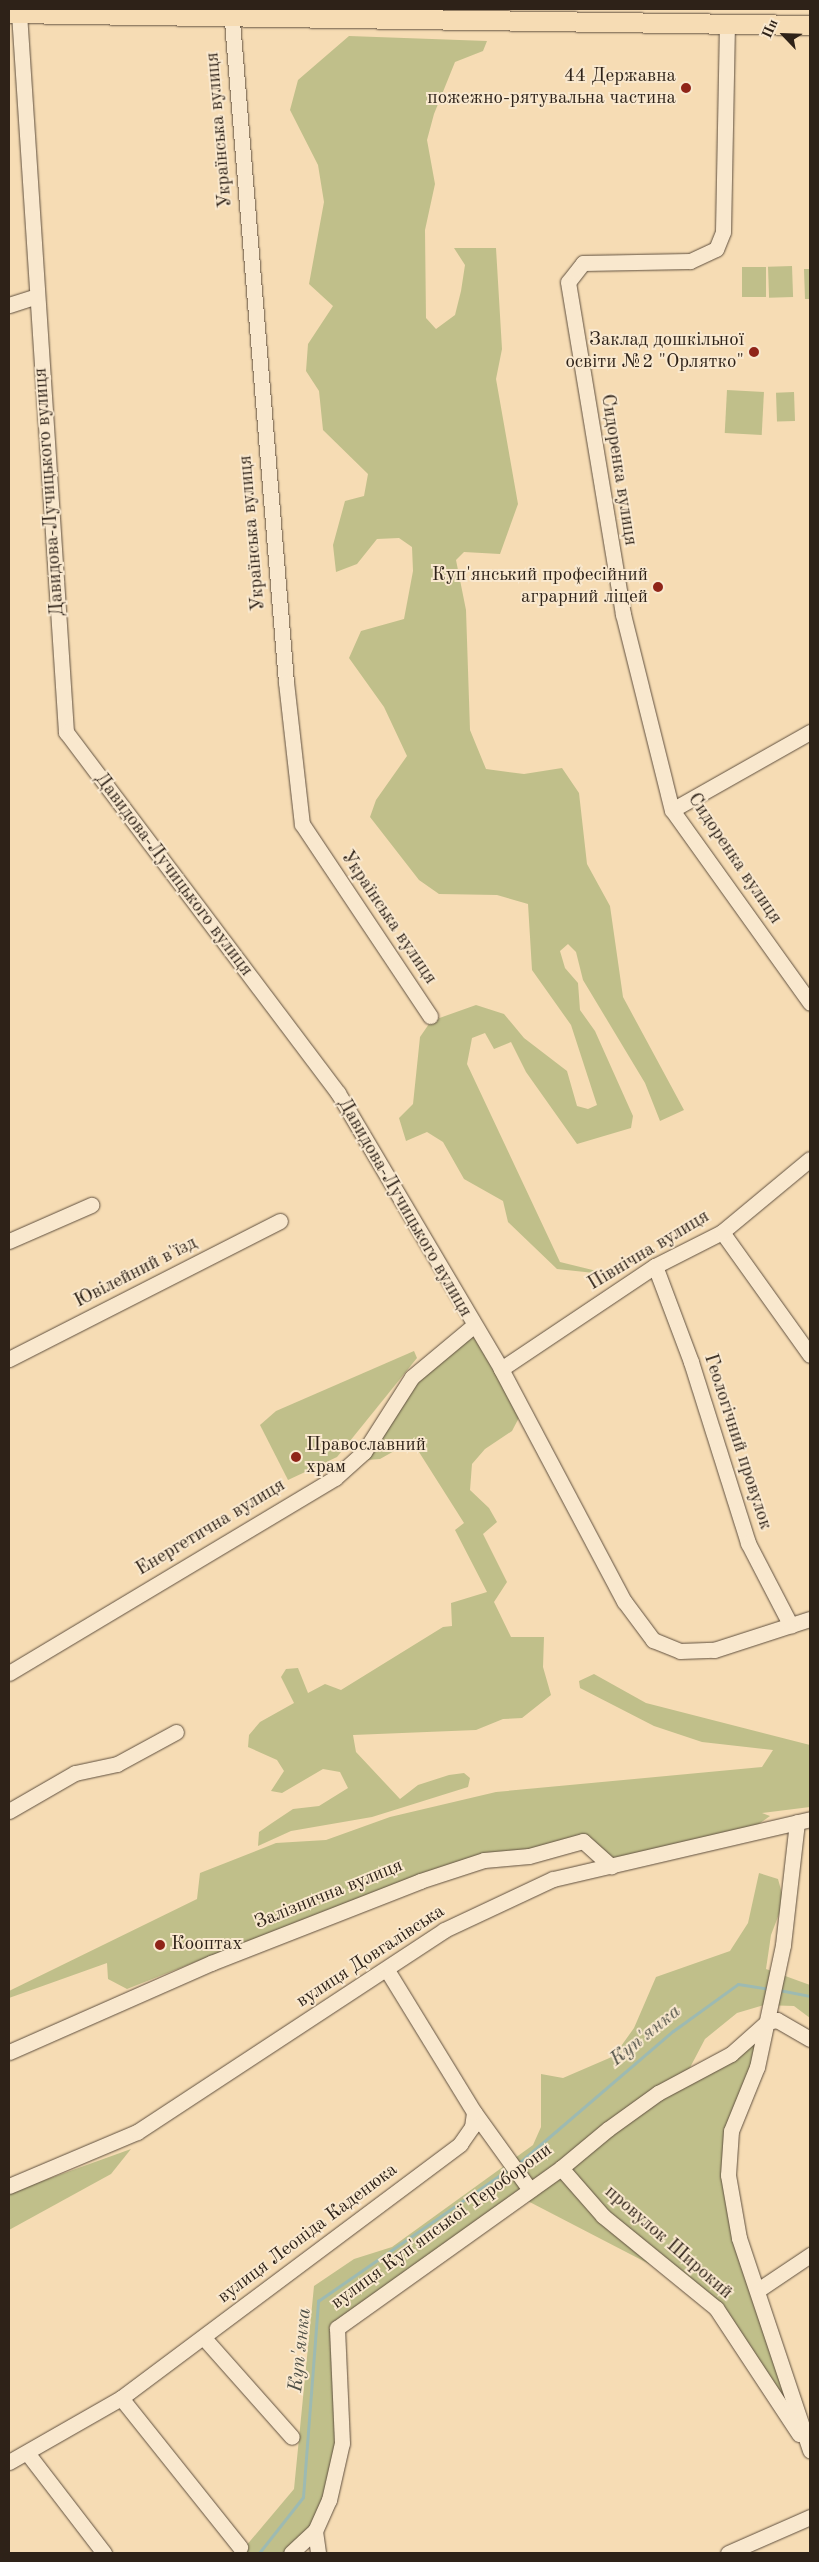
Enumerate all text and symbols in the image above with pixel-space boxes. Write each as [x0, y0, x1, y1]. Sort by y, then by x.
north arrow [759, 10, 809, 60]
text: Пн [760, 17, 781, 41]
street label: Українська вулиця [202, 51, 238, 209]
place label: 44 Державна пожежно-рятувальна частина [427, 66, 676, 110]
marker: 44 Державна пожежно-рятувальна частина [680, 82, 692, 94]
place label: Заклад дошкільної освіти №2 "Орлятко" [565, 330, 744, 374]
marker: Заклад дошкільної освіти №2 "Орлятко" [748, 346, 760, 358]
street label: Давидова-Лучицького вулиця [30, 367, 70, 617]
street label: Сидоренка вулиця [595, 393, 641, 547]
street label: Українська вулиця [235, 454, 271, 612]
place label: Куп'янський професійний аграрний ліцей [432, 565, 648, 609]
marker: Куп'янський професійний аграрний ліцей [652, 581, 664, 593]
street label: Давидова-Лучицького вулиця [89, 769, 257, 981]
street label: Сидоренка вулиця [682, 789, 786, 929]
street label: Українська вулиця [335, 847, 441, 989]
street label: Давидова-Лучицького вулиця [332, 1094, 476, 1322]
street label: Північна вулиця [584, 1206, 714, 1296]
street label: Ювілейний в'їзд [71, 1232, 201, 1314]
street label: Геологічний провулок [698, 1351, 776, 1533]
place label: Православний храм [306, 1435, 426, 1479]
marker: Православний храм [290, 1451, 302, 1463]
street label: Енергетична вулиця [132, 1474, 290, 1582]
street label: Залізнична вулиця [252, 1855, 406, 1935]
street label: вулиця Довгалівська [293, 1901, 449, 2013]
place label: Кооптах [171, 1934, 242, 1956]
marker: Кооптах [153, 1938, 167, 1952]
water label: Куп'янка [606, 2000, 686, 2072]
street label: вулиця Куп'янської Тероборони [327, 2139, 557, 2315]
street label: вулиця Леоніда Каденюка [214, 2159, 402, 2309]
street label: провулок Широкий [599, 2181, 737, 2305]
water label: Куп'янка [285, 2307, 317, 2393]

